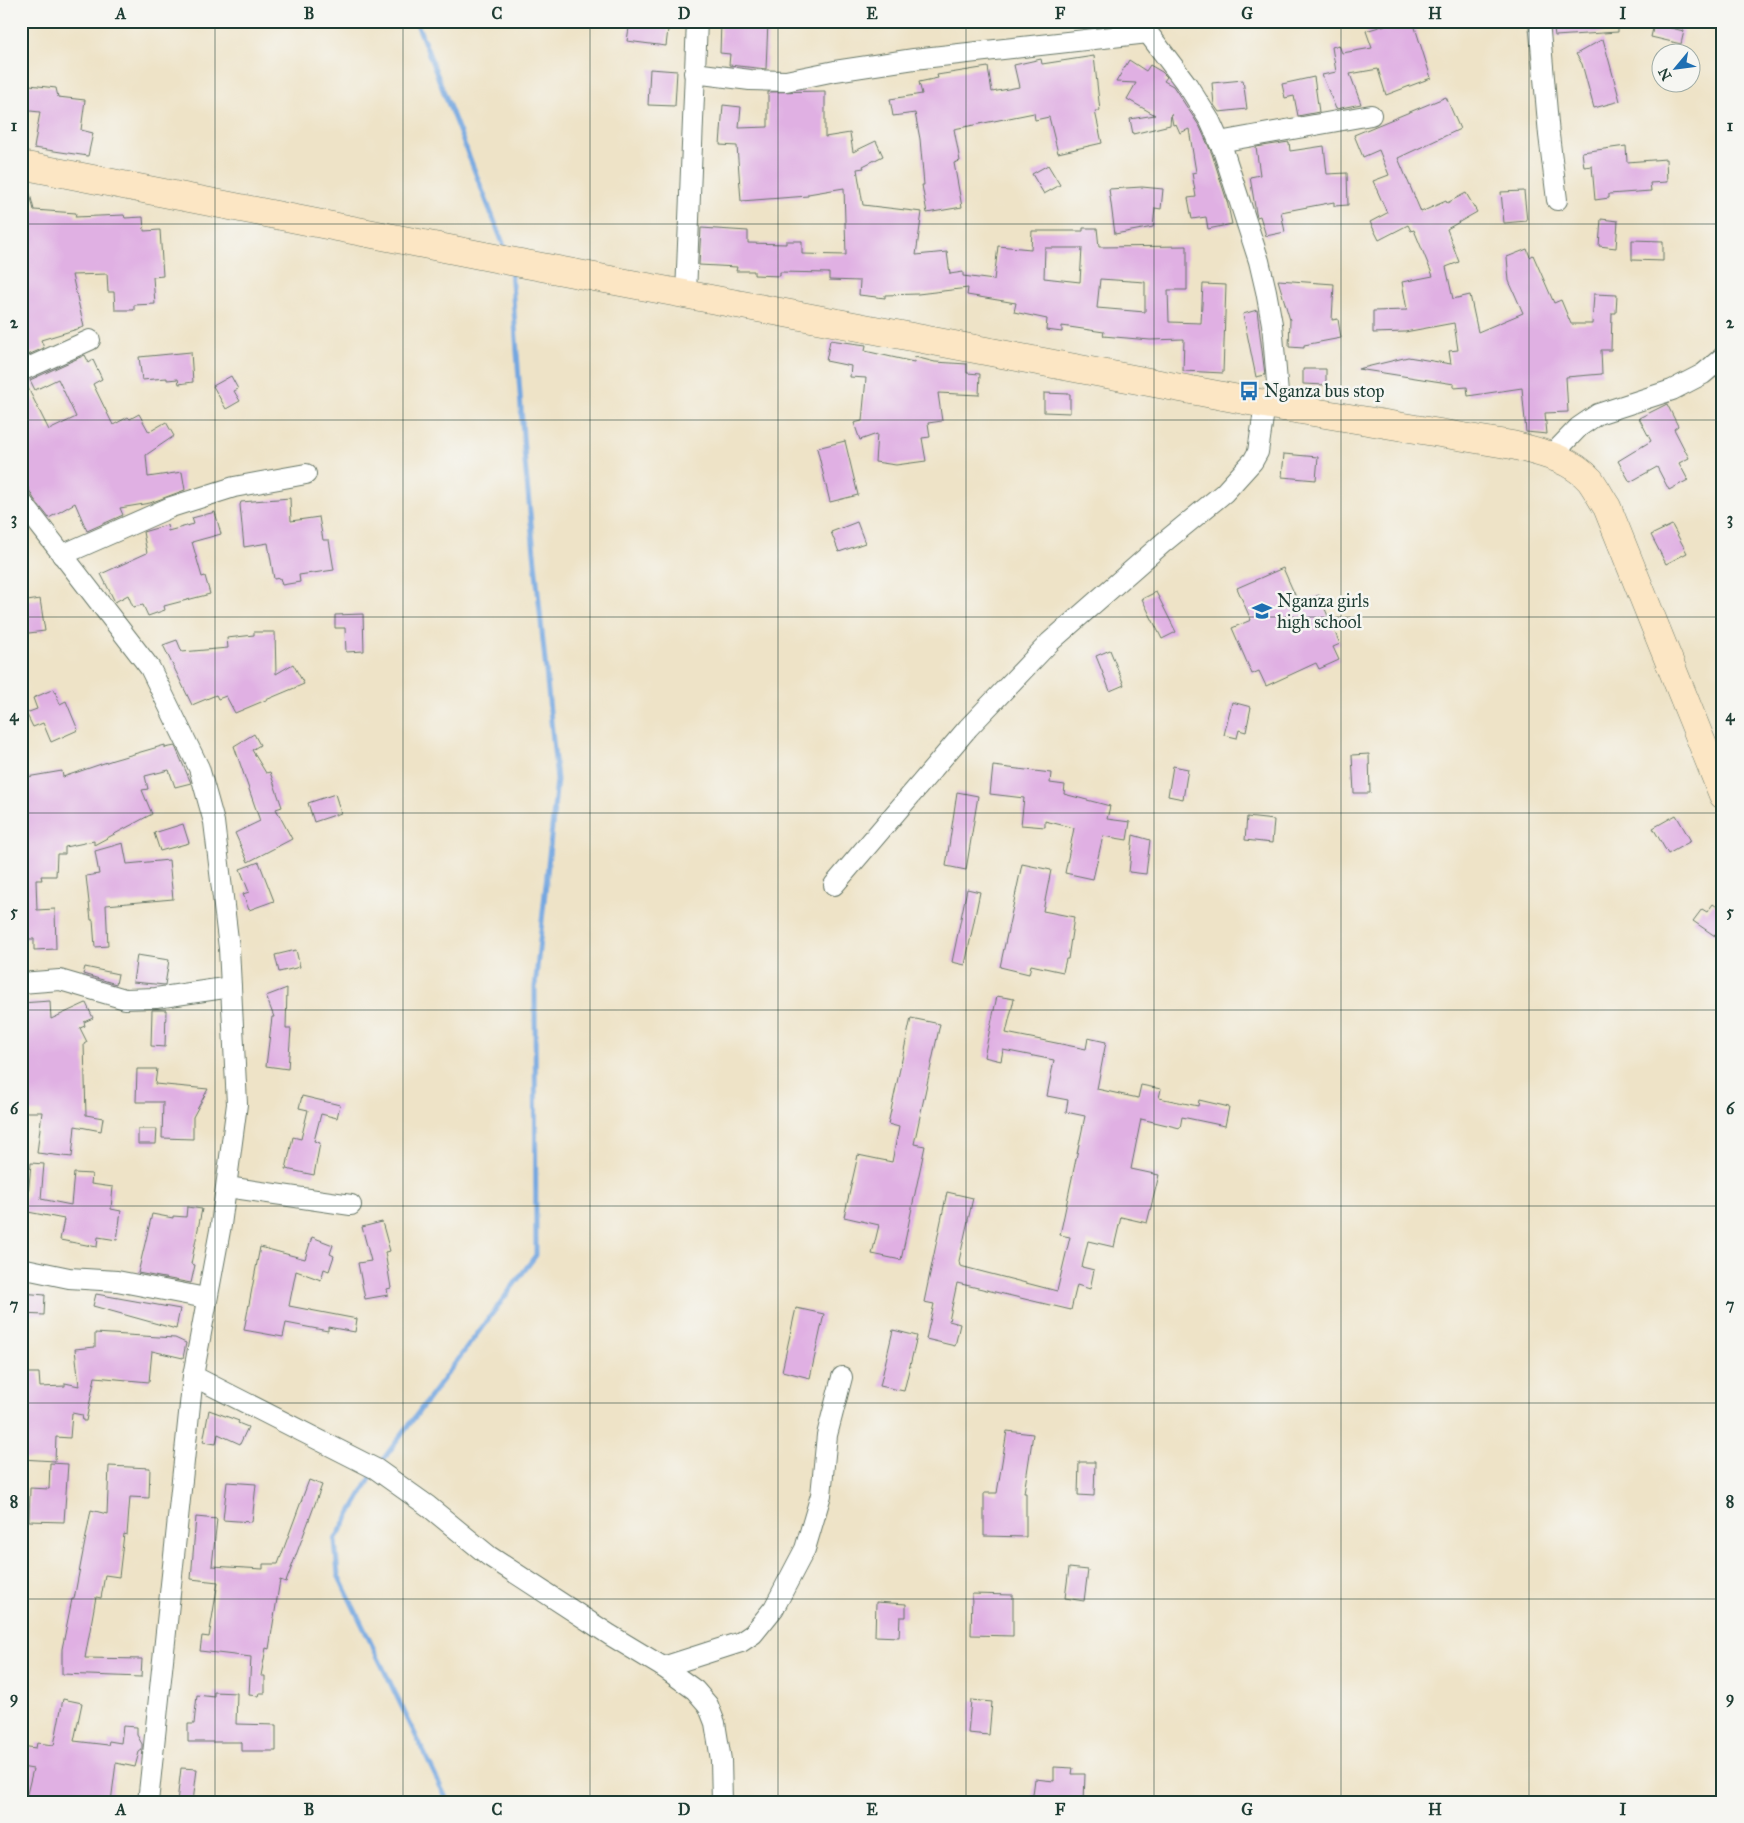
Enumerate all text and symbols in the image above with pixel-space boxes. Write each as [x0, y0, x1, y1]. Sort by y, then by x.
text: A [115, 4, 127, 23]
text: B [304, 4, 314, 23]
text: C [492, 4, 503, 23]
text: D [678, 4, 691, 23]
text: E [866, 4, 878, 23]
text: F [1055, 4, 1066, 23]
text: G [1241, 4, 1253, 23]
text: H [1428, 4, 1442, 23]
text: I [1620, 4, 1627, 23]
north arrow [1652, 42, 1702, 92]
text: N [1655, 65, 1675, 83]
text: 1 [11, 116, 18, 135]
text: 1 [1727, 116, 1734, 135]
text: 2 [10, 313, 19, 332]
text: 2 [1726, 313, 1735, 332]
bus stop icon: Nganza bus stop [1238, 380, 1260, 402]
place label: Nganza bus stop [1264, 380, 1384, 403]
text: 3 [11, 509, 17, 529]
text: 3 [1727, 509, 1733, 529]
place label: Nganza girls high school [1277, 590, 1369, 634]
school or university icon: Nganza girls high school [1251, 600, 1273, 622]
text: 4 [10, 706, 20, 726]
text: 4 [1726, 706, 1736, 726]
text: 5 [10, 902, 18, 921]
text: 5 [1726, 902, 1734, 921]
text: 6 [10, 1099, 19, 1118]
text: 6 [1726, 1099, 1735, 1118]
text: 7 [10, 1295, 19, 1314]
text: 7 [1726, 1295, 1735, 1314]
text: 8 [10, 1492, 18, 1511]
text: 8 [1726, 1492, 1734, 1511]
text: 9 [10, 1688, 18, 1708]
text: 9 [1726, 1688, 1734, 1708]
text: A [115, 1800, 127, 1819]
text: B [304, 1800, 314, 1819]
text: C [492, 1800, 503, 1819]
text: D [678, 1800, 691, 1819]
text: E [866, 1800, 878, 1819]
text: F [1055, 1800, 1066, 1819]
text: G [1241, 1800, 1253, 1819]
text: H [1428, 1800, 1442, 1819]
text: I [1620, 1800, 1627, 1819]

